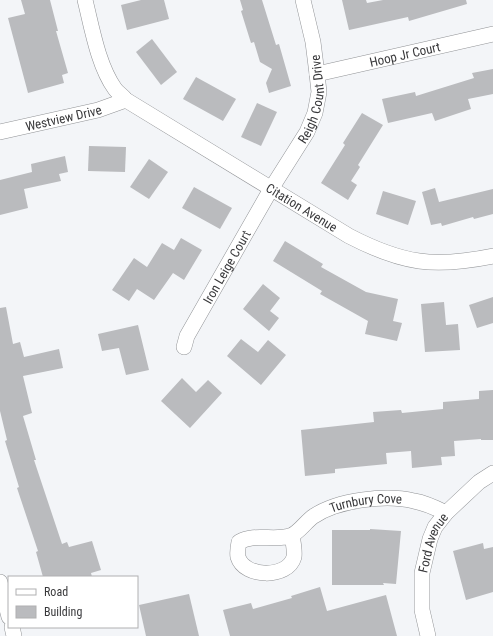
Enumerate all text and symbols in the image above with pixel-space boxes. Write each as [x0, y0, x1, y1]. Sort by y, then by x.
street label: Hoop Jr Court [368, 39, 442, 69]
street label: Reigh Count Drive [294, 54, 327, 146]
street label: Westview Drive [24, 102, 104, 134]
street label: Citation Avenue [264, 180, 340, 235]
street label: Iron Leige Court [200, 227, 253, 306]
street label: Turnbury Cove [327, 491, 403, 515]
street label: Ford Avenue [415, 510, 451, 574]
legend [8, 576, 138, 628]
text: Road [44, 585, 68, 599]
text: Building [44, 605, 82, 619]

